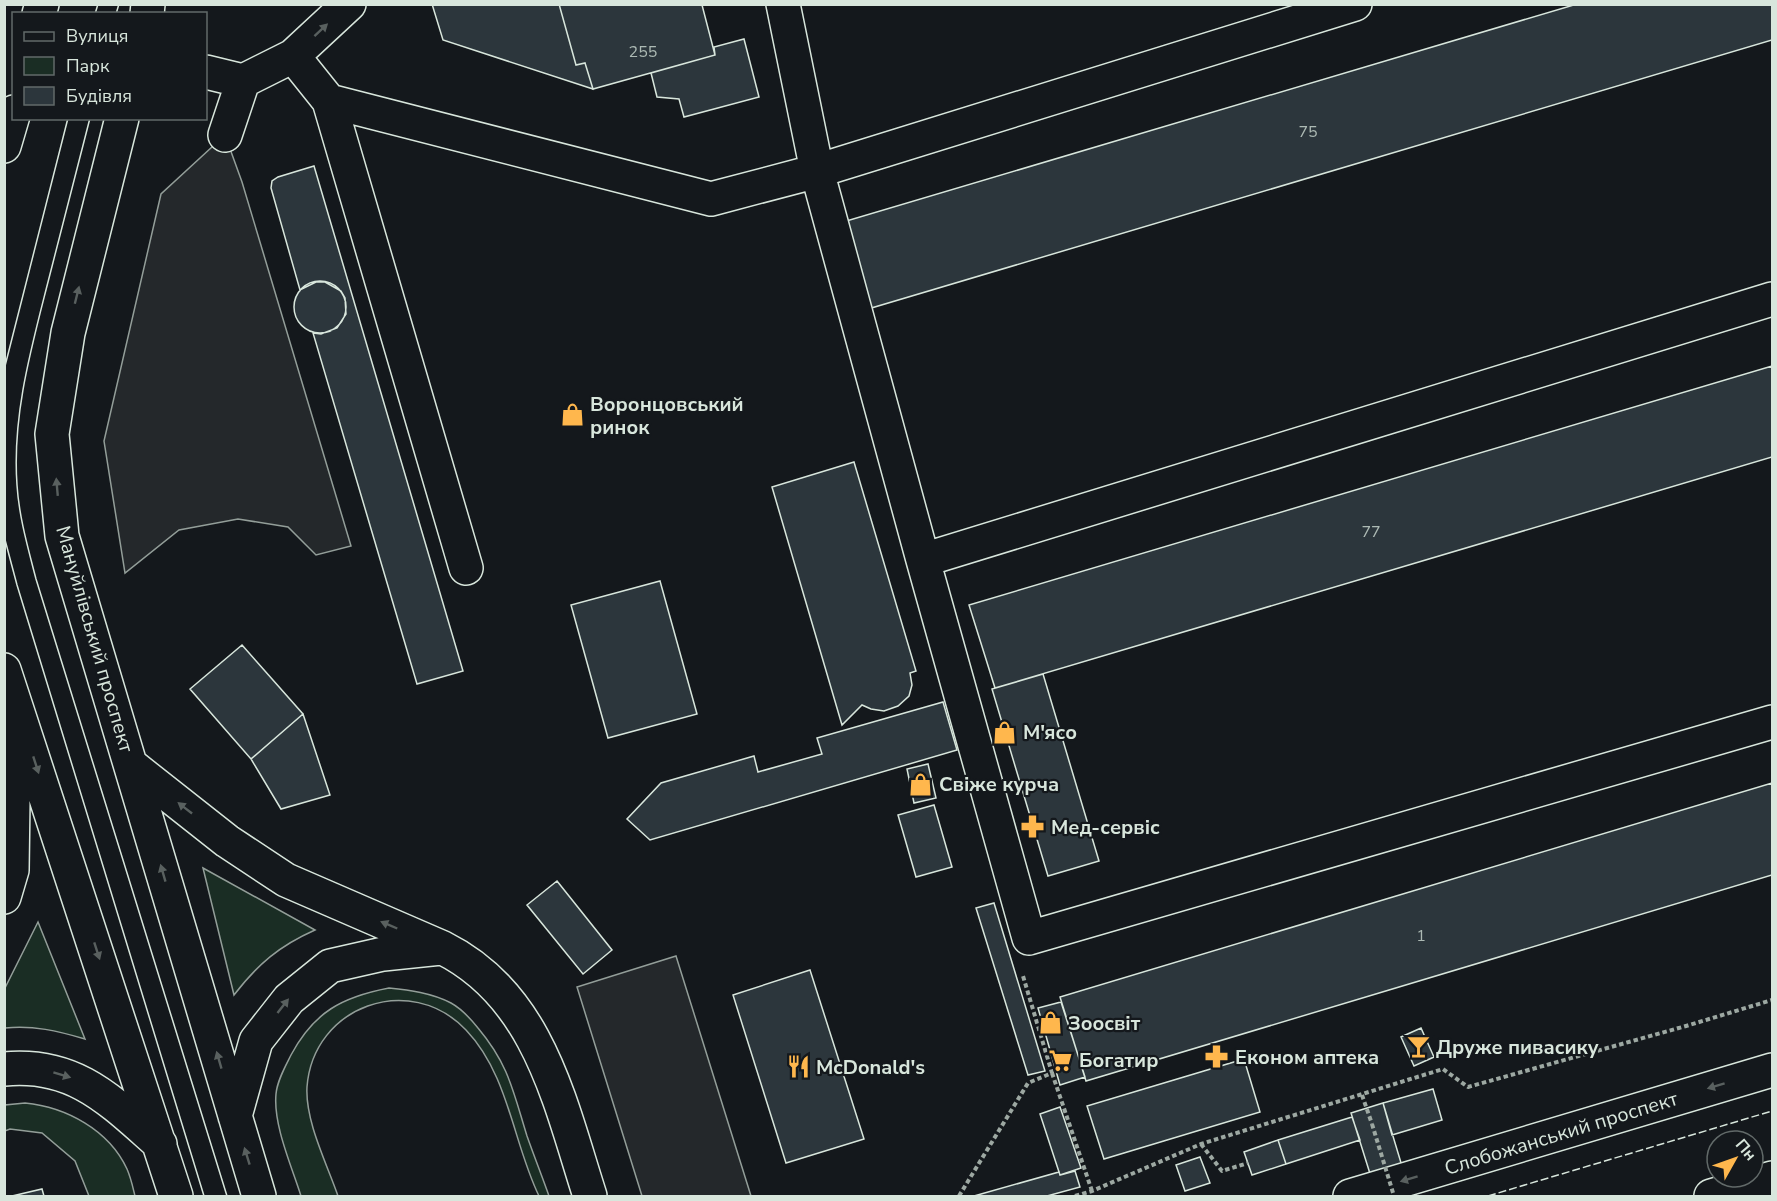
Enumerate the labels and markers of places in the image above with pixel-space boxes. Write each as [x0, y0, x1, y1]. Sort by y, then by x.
place label: Воронцовський ринок [590, 391, 744, 441]
shop icon: Воронцовський ринок [559, 402, 585, 428]
shop icon: М'ясо [992, 719, 1018, 745]
place label: М'ясо [1023, 719, 1077, 746]
shop icon: Свіже курча [908, 771, 934, 797]
place label: Свіже курча [939, 771, 1059, 798]
pharmacy icon: Мед-сервіс [1020, 814, 1046, 840]
place label: Мед-сервіс [1051, 814, 1160, 841]
shop icon: Зоосвіт [1037, 1010, 1063, 1036]
place label: Зоосвіт [1068, 1010, 1141, 1037]
bar icon: Друже пивасику [1405, 1034, 1431, 1060]
place label: Друже пивасику [1436, 1034, 1599, 1061]
pharmacy icon: Економ аптека [1204, 1044, 1230, 1070]
place label: Економ аптека [1235, 1044, 1379, 1071]
supermarket icon: Богатир [1048, 1047, 1074, 1073]
place label: Богатир [1079, 1047, 1158, 1074]
restaurant icon: McDonald's [785, 1054, 811, 1080]
place label: McDonald's [816, 1054, 925, 1081]

